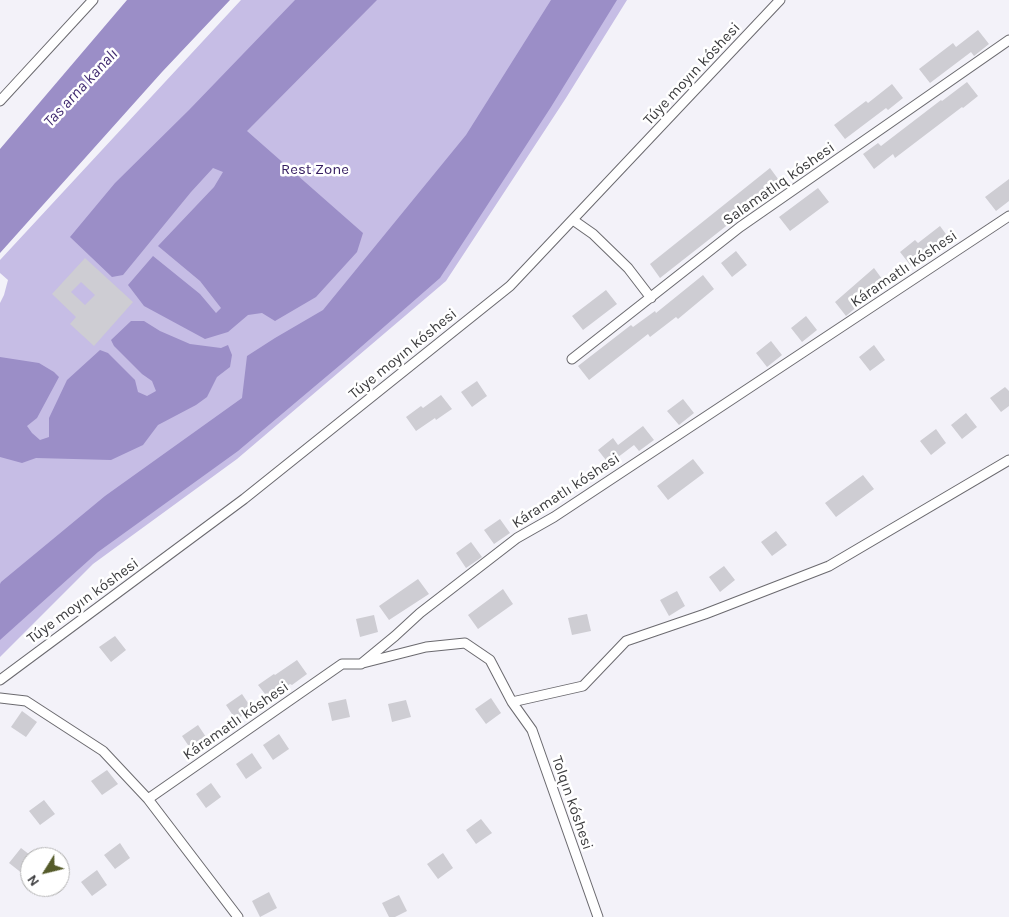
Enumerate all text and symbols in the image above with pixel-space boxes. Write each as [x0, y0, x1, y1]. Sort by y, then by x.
street label: Túye moyın kóshesi [640, 19, 744, 129]
water label: Tas arna kanalı [40, 45, 122, 131]
street label: Salamatlıq kóshesi [720, 139, 838, 229]
park label: Rest Zone [281, 161, 349, 179]
street label: Káramatlı kóshesi [847, 227, 961, 311]
street label: Túye moyın kóshesi [345, 305, 461, 403]
street label: Káramatlı kóshesi [509, 449, 623, 533]
street label: Túye moyın kóshesi [24, 554, 142, 648]
street label: Káramatlı kóshesi [180, 678, 292, 764]
street label: Tolqın kóshesi [548, 754, 596, 852]
north arrow [20, 847, 70, 897]
text: N [23, 871, 43, 890]

